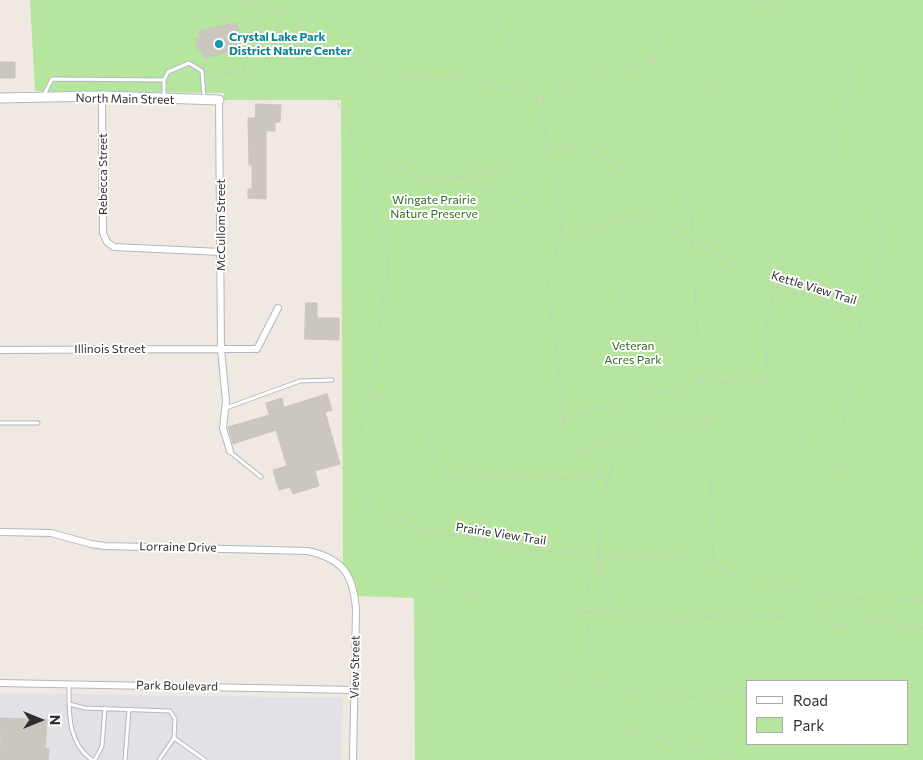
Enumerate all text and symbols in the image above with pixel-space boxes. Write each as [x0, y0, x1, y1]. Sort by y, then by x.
place label: Crystal Lake Park District Nature Center [229, 30, 352, 58]
marker: Crystal Lake Park District Nature Center [213, 38, 225, 50]
street label: North Main Street [75, 91, 175, 107]
street label: Rebecca Street [96, 133, 110, 215]
street label: McCullom Street [214, 179, 228, 271]
park label: Wingate Prairie Nature Preserve [390, 193, 478, 221]
street label: Kettle View Trail [770, 268, 858, 308]
park label: Veteran Acres Park [604, 339, 662, 367]
street label: Illinois Street [74, 342, 146, 356]
street label: Prairie View Trail [455, 520, 547, 548]
street label: Lorraine Drive [139, 539, 217, 555]
street label: View Street [347, 635, 363, 699]
street label: Park Boulevard [136, 678, 218, 694]
legend [746, 680, 908, 745]
text: Road [793, 691, 828, 709]
north arrow [15, 695, 65, 745]
text: N [47, 715, 64, 725]
text: Park [793, 716, 824, 734]

